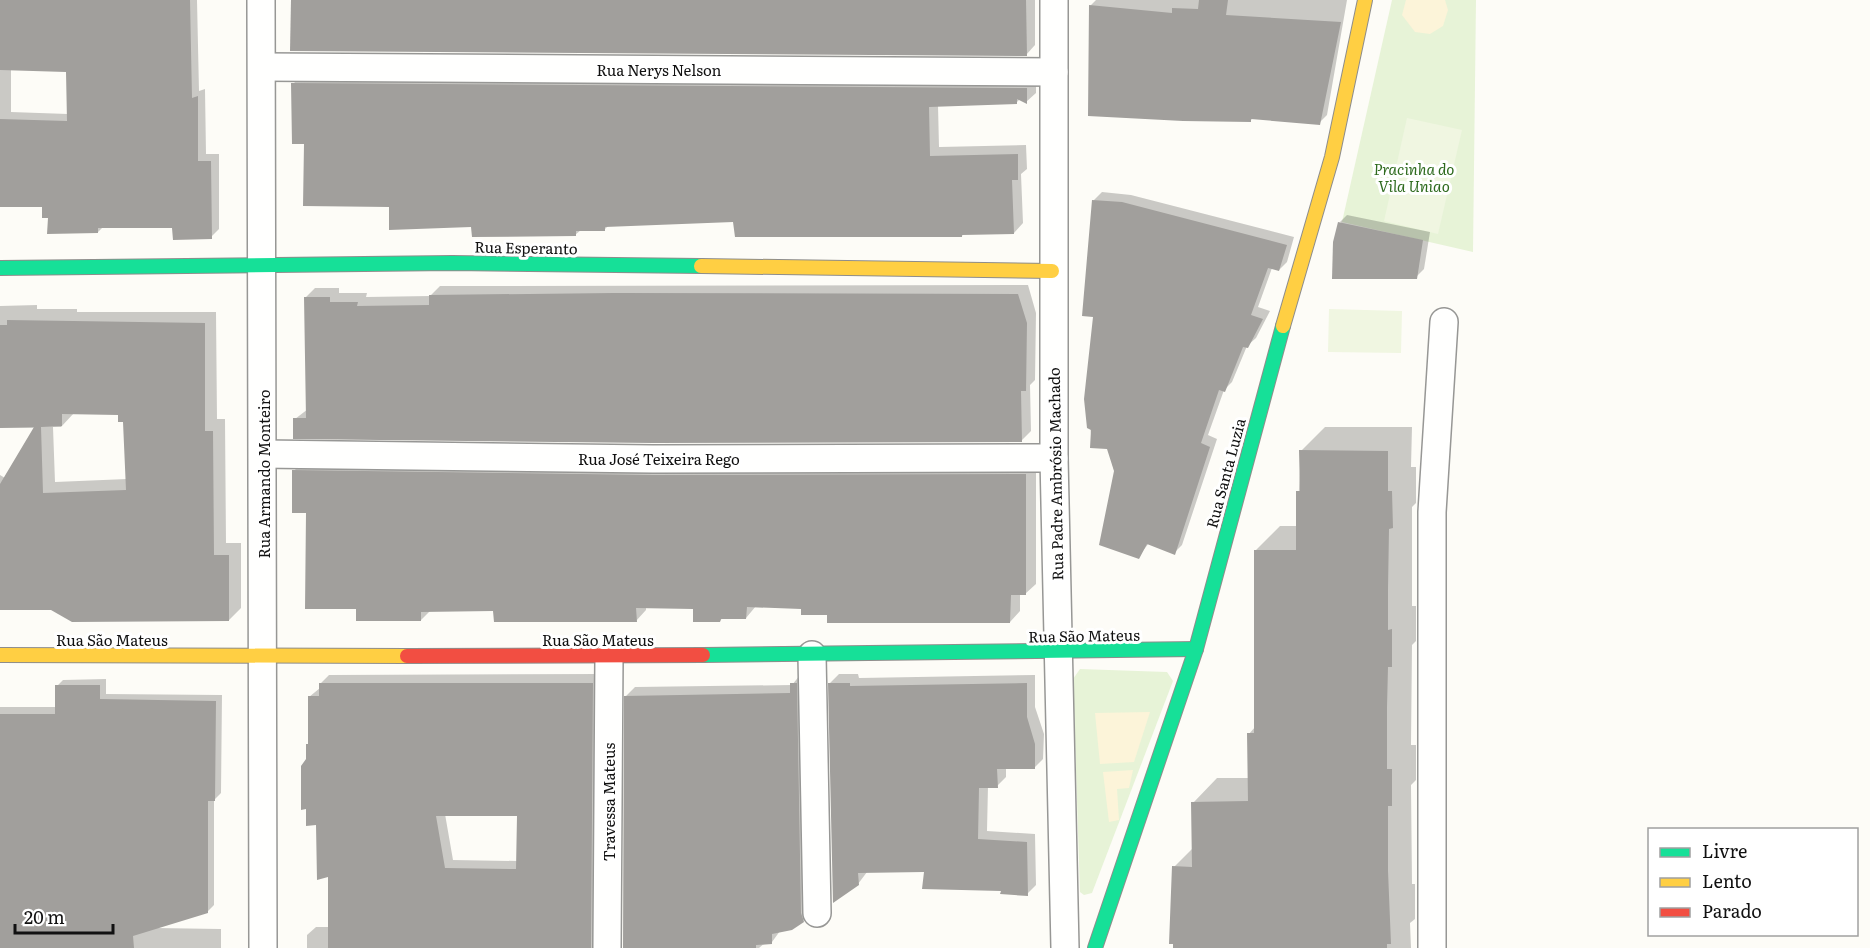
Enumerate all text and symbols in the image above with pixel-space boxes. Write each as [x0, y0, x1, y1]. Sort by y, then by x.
street label: Rua Nerys Nelson [596, 58, 722, 81]
park label: Pracinha do Vila Uniao [1374, 157, 1454, 197]
street label: Rua Esperanto [474, 235, 578, 259]
street label: Rua Padre Ambrósio Machado [1042, 367, 1068, 581]
street label: Rua Armando Monteiro [252, 389, 275, 559]
street label: Rua Santa Luzia [1199, 414, 1251, 531]
street label: Rua José Teixeira Rego [578, 447, 740, 470]
street label: Rua São Mateus [1028, 623, 1140, 647]
street label: Rua São Mateus [56, 628, 168, 651]
street label: Rua São Mateus [542, 628, 654, 651]
street label: Travessa Mateus [597, 743, 620, 861]
legend [1648, 828, 1858, 936]
text: Livre [1702, 837, 1747, 864]
text: Lento [1702, 867, 1752, 894]
scale bar [15, 897, 112, 935]
text: Parado [1702, 897, 1762, 924]
text: 20 m [24, 903, 65, 930]

